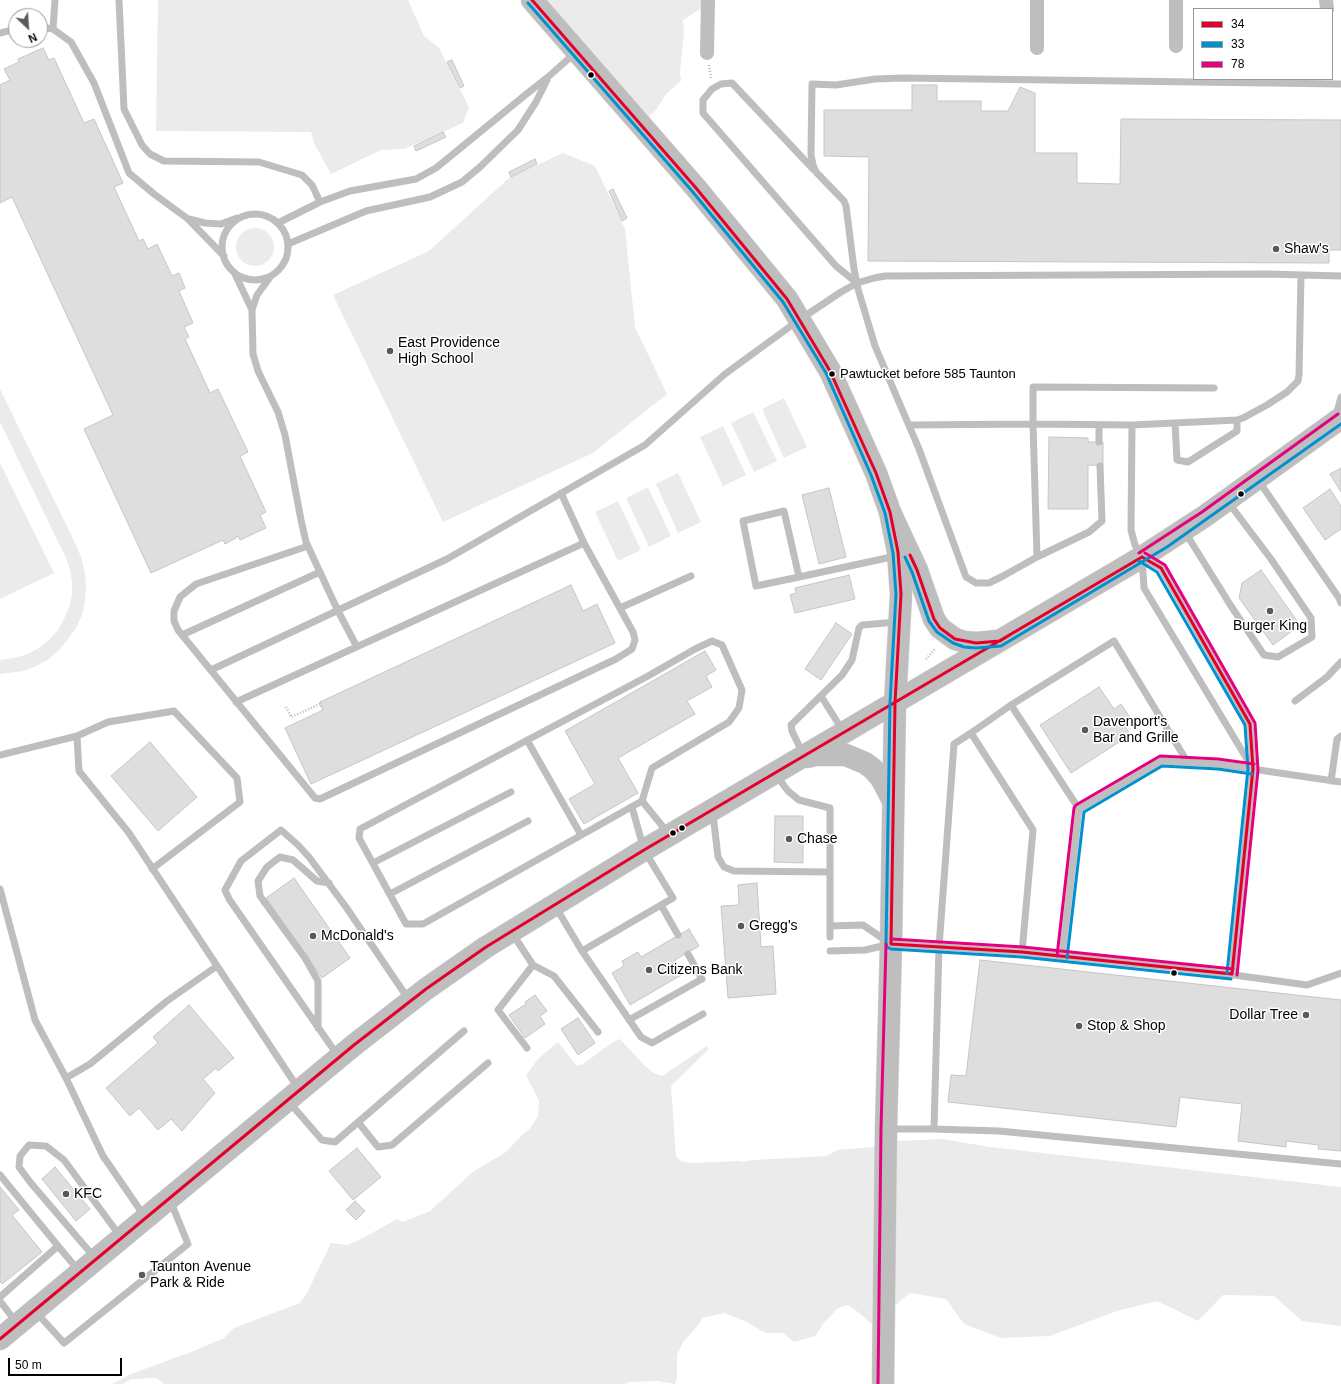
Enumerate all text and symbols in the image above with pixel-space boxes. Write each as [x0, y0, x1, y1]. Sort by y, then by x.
north arrow [8, 8, 48, 48]
legend [1193, 8, 1333, 80]
text: 34 [1231, 17, 1244, 31]
text: N [27, 31, 39, 45]
text: 33 [1231, 37, 1244, 51]
text: 78 [1231, 57, 1244, 71]
unlabelled marker [586, 70, 596, 80]
place label: Shaw's [1284, 241, 1329, 257]
marker: Shaw's [1271, 244, 1281, 254]
place label: East Providence High School [398, 335, 500, 368]
marker: East Providence High School [385, 346, 395, 356]
place label: Pawtucket before 585 Taunton [840, 366, 1016, 382]
marker: Pawtucket before 585 Taunton [827, 369, 837, 379]
unlabelled marker [1236, 489, 1246, 499]
marker: Burger King [1265, 606, 1275, 616]
place label: Burger King [1233, 618, 1307, 634]
place label: Davenport's Bar and Grille [1093, 714, 1179, 746]
marker: Davenport's Bar and Grille [1080, 725, 1090, 735]
unlabelled marker [677, 823, 687, 833]
unlabelled marker [668, 828, 678, 838]
place label: Chase [797, 831, 837, 847]
marker: Chase [784, 834, 794, 844]
place label: Gregg's [749, 918, 798, 934]
marker: Gregg's [736, 921, 746, 931]
place label: McDonald's [321, 928, 394, 944]
marker: McDonald's [308, 931, 318, 941]
place label: Citizens Bank [657, 962, 743, 978]
marker: Citizens Bank [644, 965, 654, 975]
unlabelled marker [1169, 968, 1179, 978]
place label: Dollar Tree [1229, 1007, 1298, 1023]
marker: Dollar Tree [1301, 1010, 1311, 1020]
place label: Stop & Shop [1087, 1018, 1166, 1034]
marker: Stop & Shop [1074, 1021, 1084, 1031]
place label: KFC [74, 1186, 102, 1202]
marker: KFC [61, 1189, 71, 1199]
place label: Taunton Avenue Park & Ride [150, 1259, 251, 1292]
marker: Taunton Avenue Park & Ride [137, 1270, 147, 1280]
scale bar [10, 1350, 124, 1376]
text: 50 m [15, 1358, 42, 1372]

